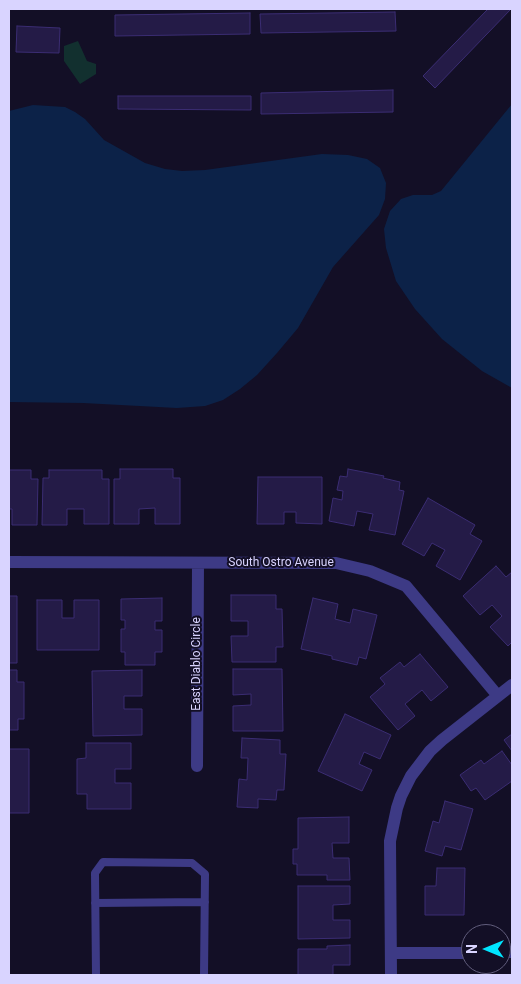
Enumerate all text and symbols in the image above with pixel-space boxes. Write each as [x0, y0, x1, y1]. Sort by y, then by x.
street label: South Ostro Avenue [228, 556, 334, 570]
street label: East Diablo Circle [190, 617, 204, 711]
north arrow [461, 924, 511, 974]
text: N [464, 944, 480, 954]

